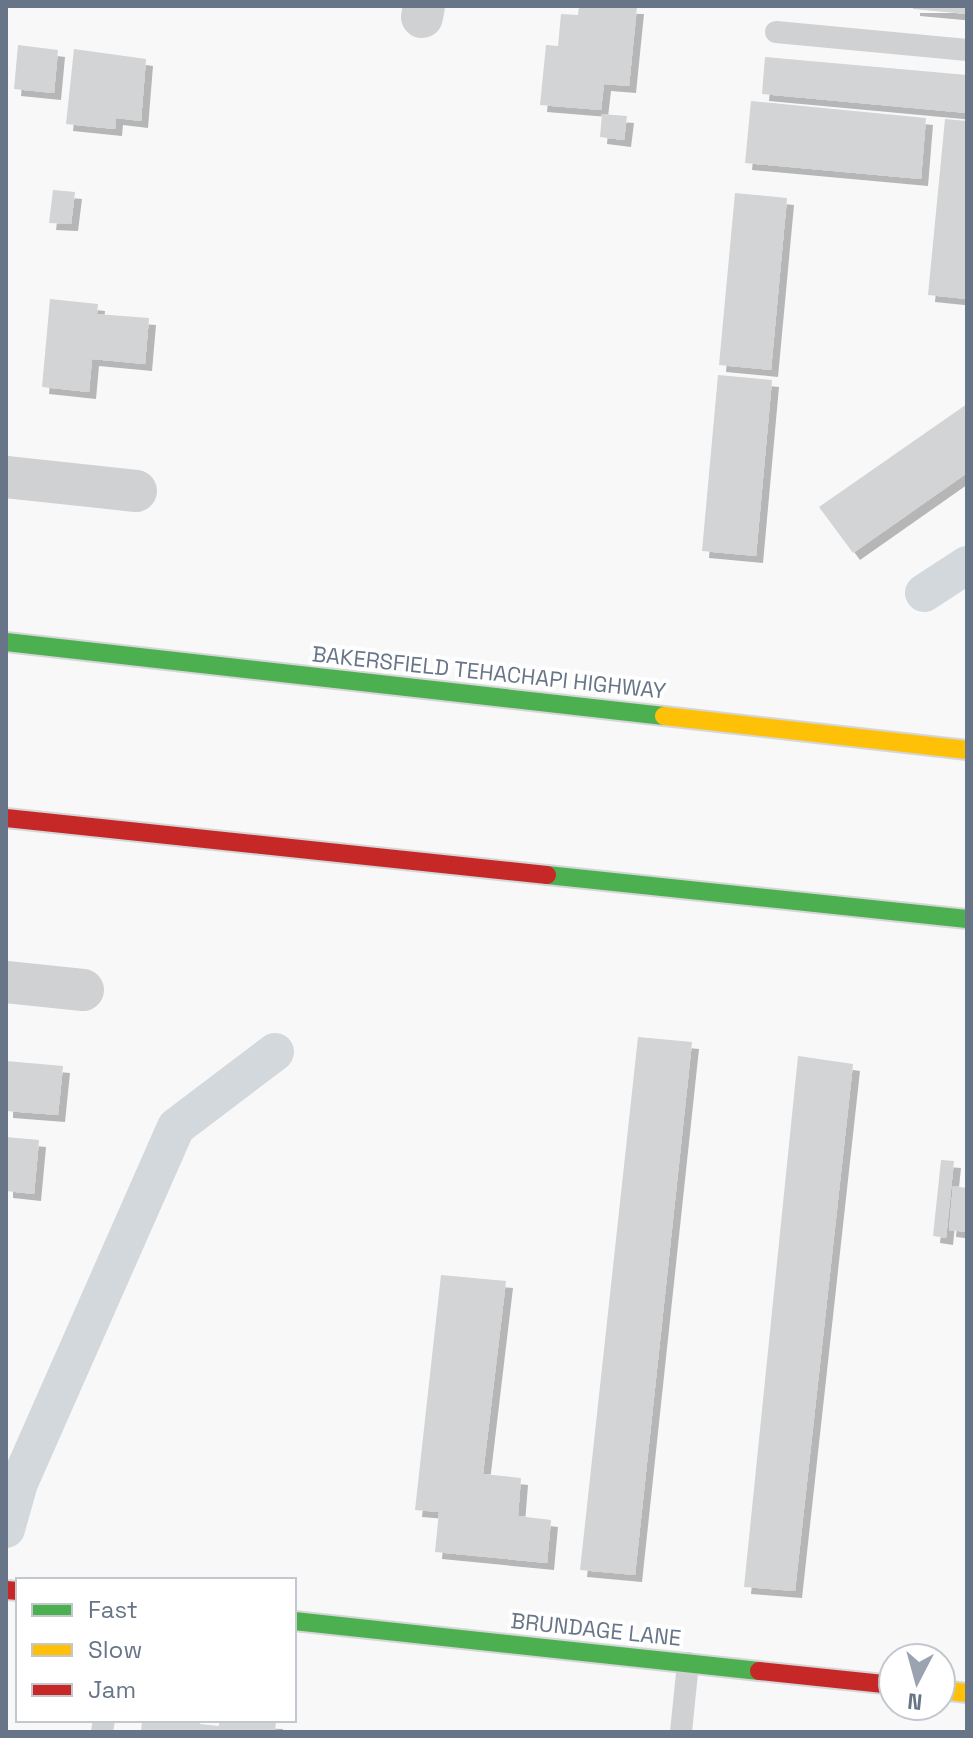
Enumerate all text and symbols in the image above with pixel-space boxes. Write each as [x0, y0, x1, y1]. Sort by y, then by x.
street label: BAKERSFIELD TEHACHAPI HIGHWAY [311, 639, 668, 705]
legend [16, 1578, 296, 1722]
text: Fast [88, 1594, 138, 1625]
street label: BRUNDAGE LANE [509, 1606, 683, 1652]
text: Slow [88, 1634, 142, 1665]
north arrow [877, 1642, 957, 1722]
text: Jam [88, 1674, 136, 1705]
text: N [906, 1687, 924, 1717]

